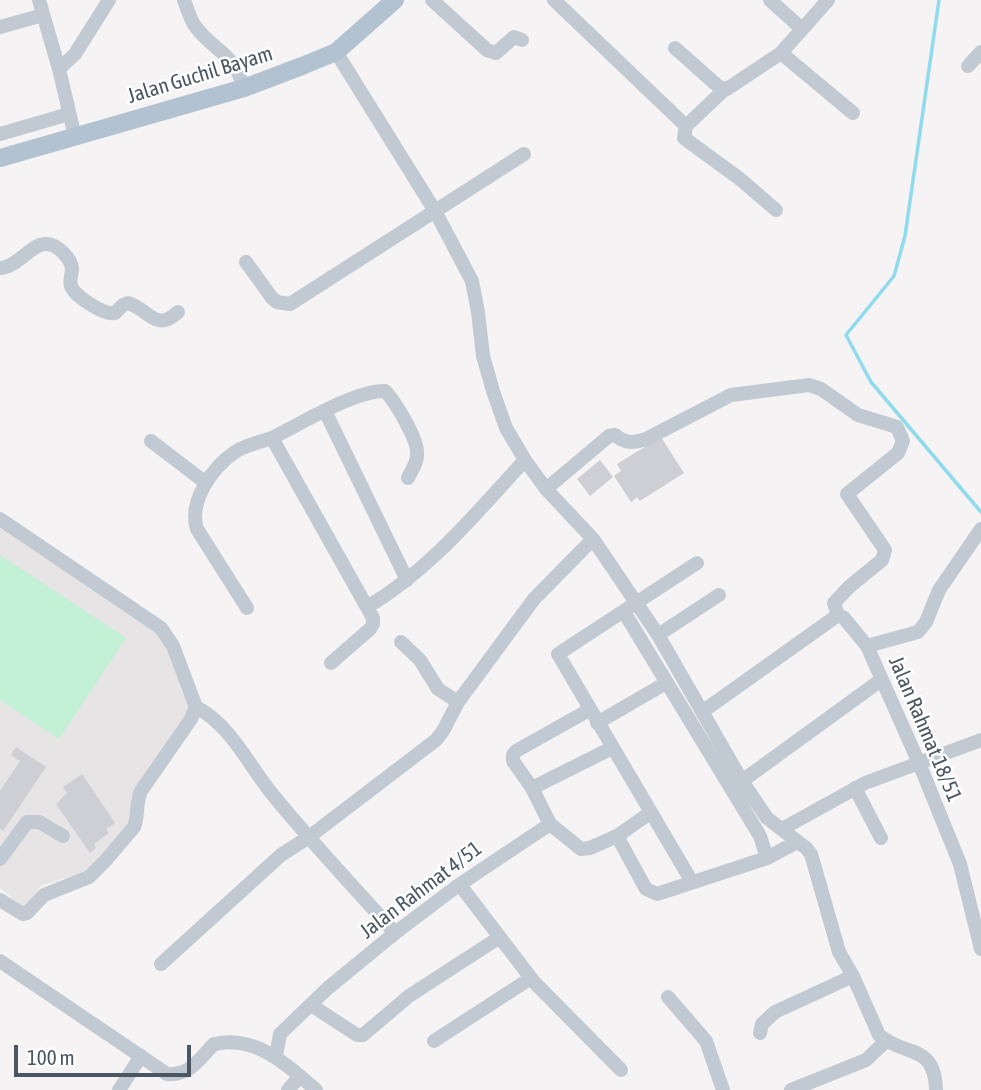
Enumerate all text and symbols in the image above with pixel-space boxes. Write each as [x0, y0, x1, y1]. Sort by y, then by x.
street label: Jalan Guchil Bayam [124, 41, 276, 109]
street label: Jalan Rahmat 18/51 [883, 652, 967, 806]
street label: Jalan Rahmat 4/51 [355, 836, 487, 944]
scale bar [18, 1030, 194, 1074]
text: 100 m [27, 1045, 75, 1069]

